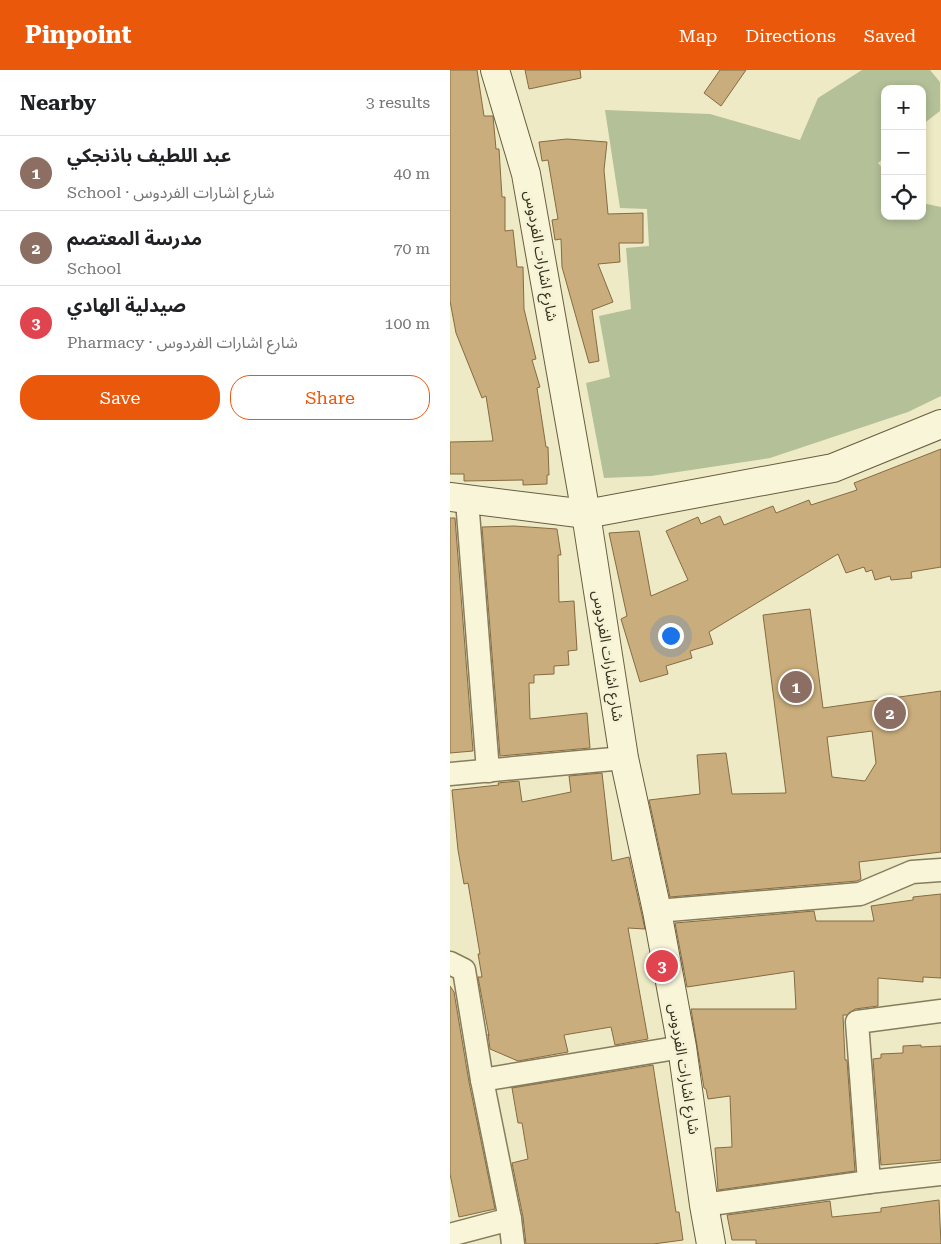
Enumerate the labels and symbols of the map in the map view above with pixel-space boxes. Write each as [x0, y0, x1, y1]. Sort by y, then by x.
street label: شارع اشارات الفردوس [518, 189, 561, 324]
street label: شارع اشارات الفردوس [586, 589, 627, 724]
your location [658, 623, 684, 649]
pin: 1 [780, 668, 812, 706]
pin: 2 [874, 694, 906, 732]
pin: 3 [646, 947, 678, 985]
street label: شارع اشارات الفردوس [662, 1002, 703, 1137]

